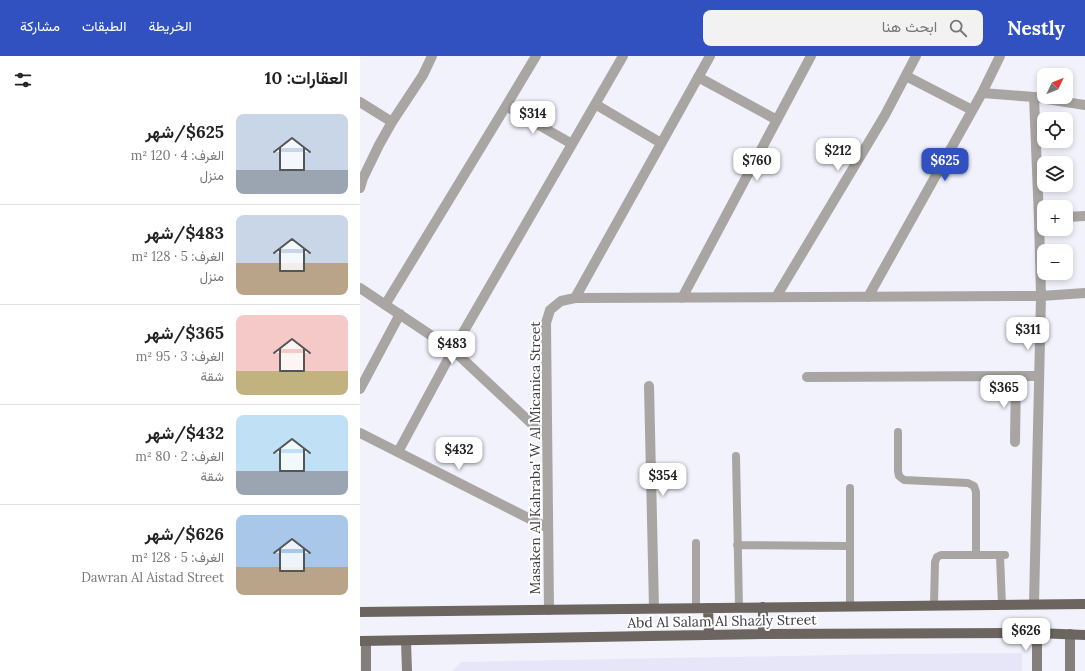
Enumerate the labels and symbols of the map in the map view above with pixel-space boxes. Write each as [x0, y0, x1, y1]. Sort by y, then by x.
north arrow [1037, 68, 1073, 104]
pin: $314 [509, 101, 557, 135]
pin: $212 [814, 138, 862, 172]
pin: $760 [733, 148, 781, 182]
pin: $625 [921, 148, 969, 182]
pin: $311 [1004, 317, 1052, 351]
street label: Masaken Al Kahraba' W Al Micanica Street [526, 321, 544, 595]
pin: $483 [428, 331, 476, 365]
pin: $365 [980, 375, 1028, 409]
pin: $432 [435, 437, 483, 471]
pin: $354 [639, 463, 687, 497]
street label: Abd Al Salam Al Shazly Street [626, 610, 817, 632]
pin: $626 [1002, 618, 1050, 652]

